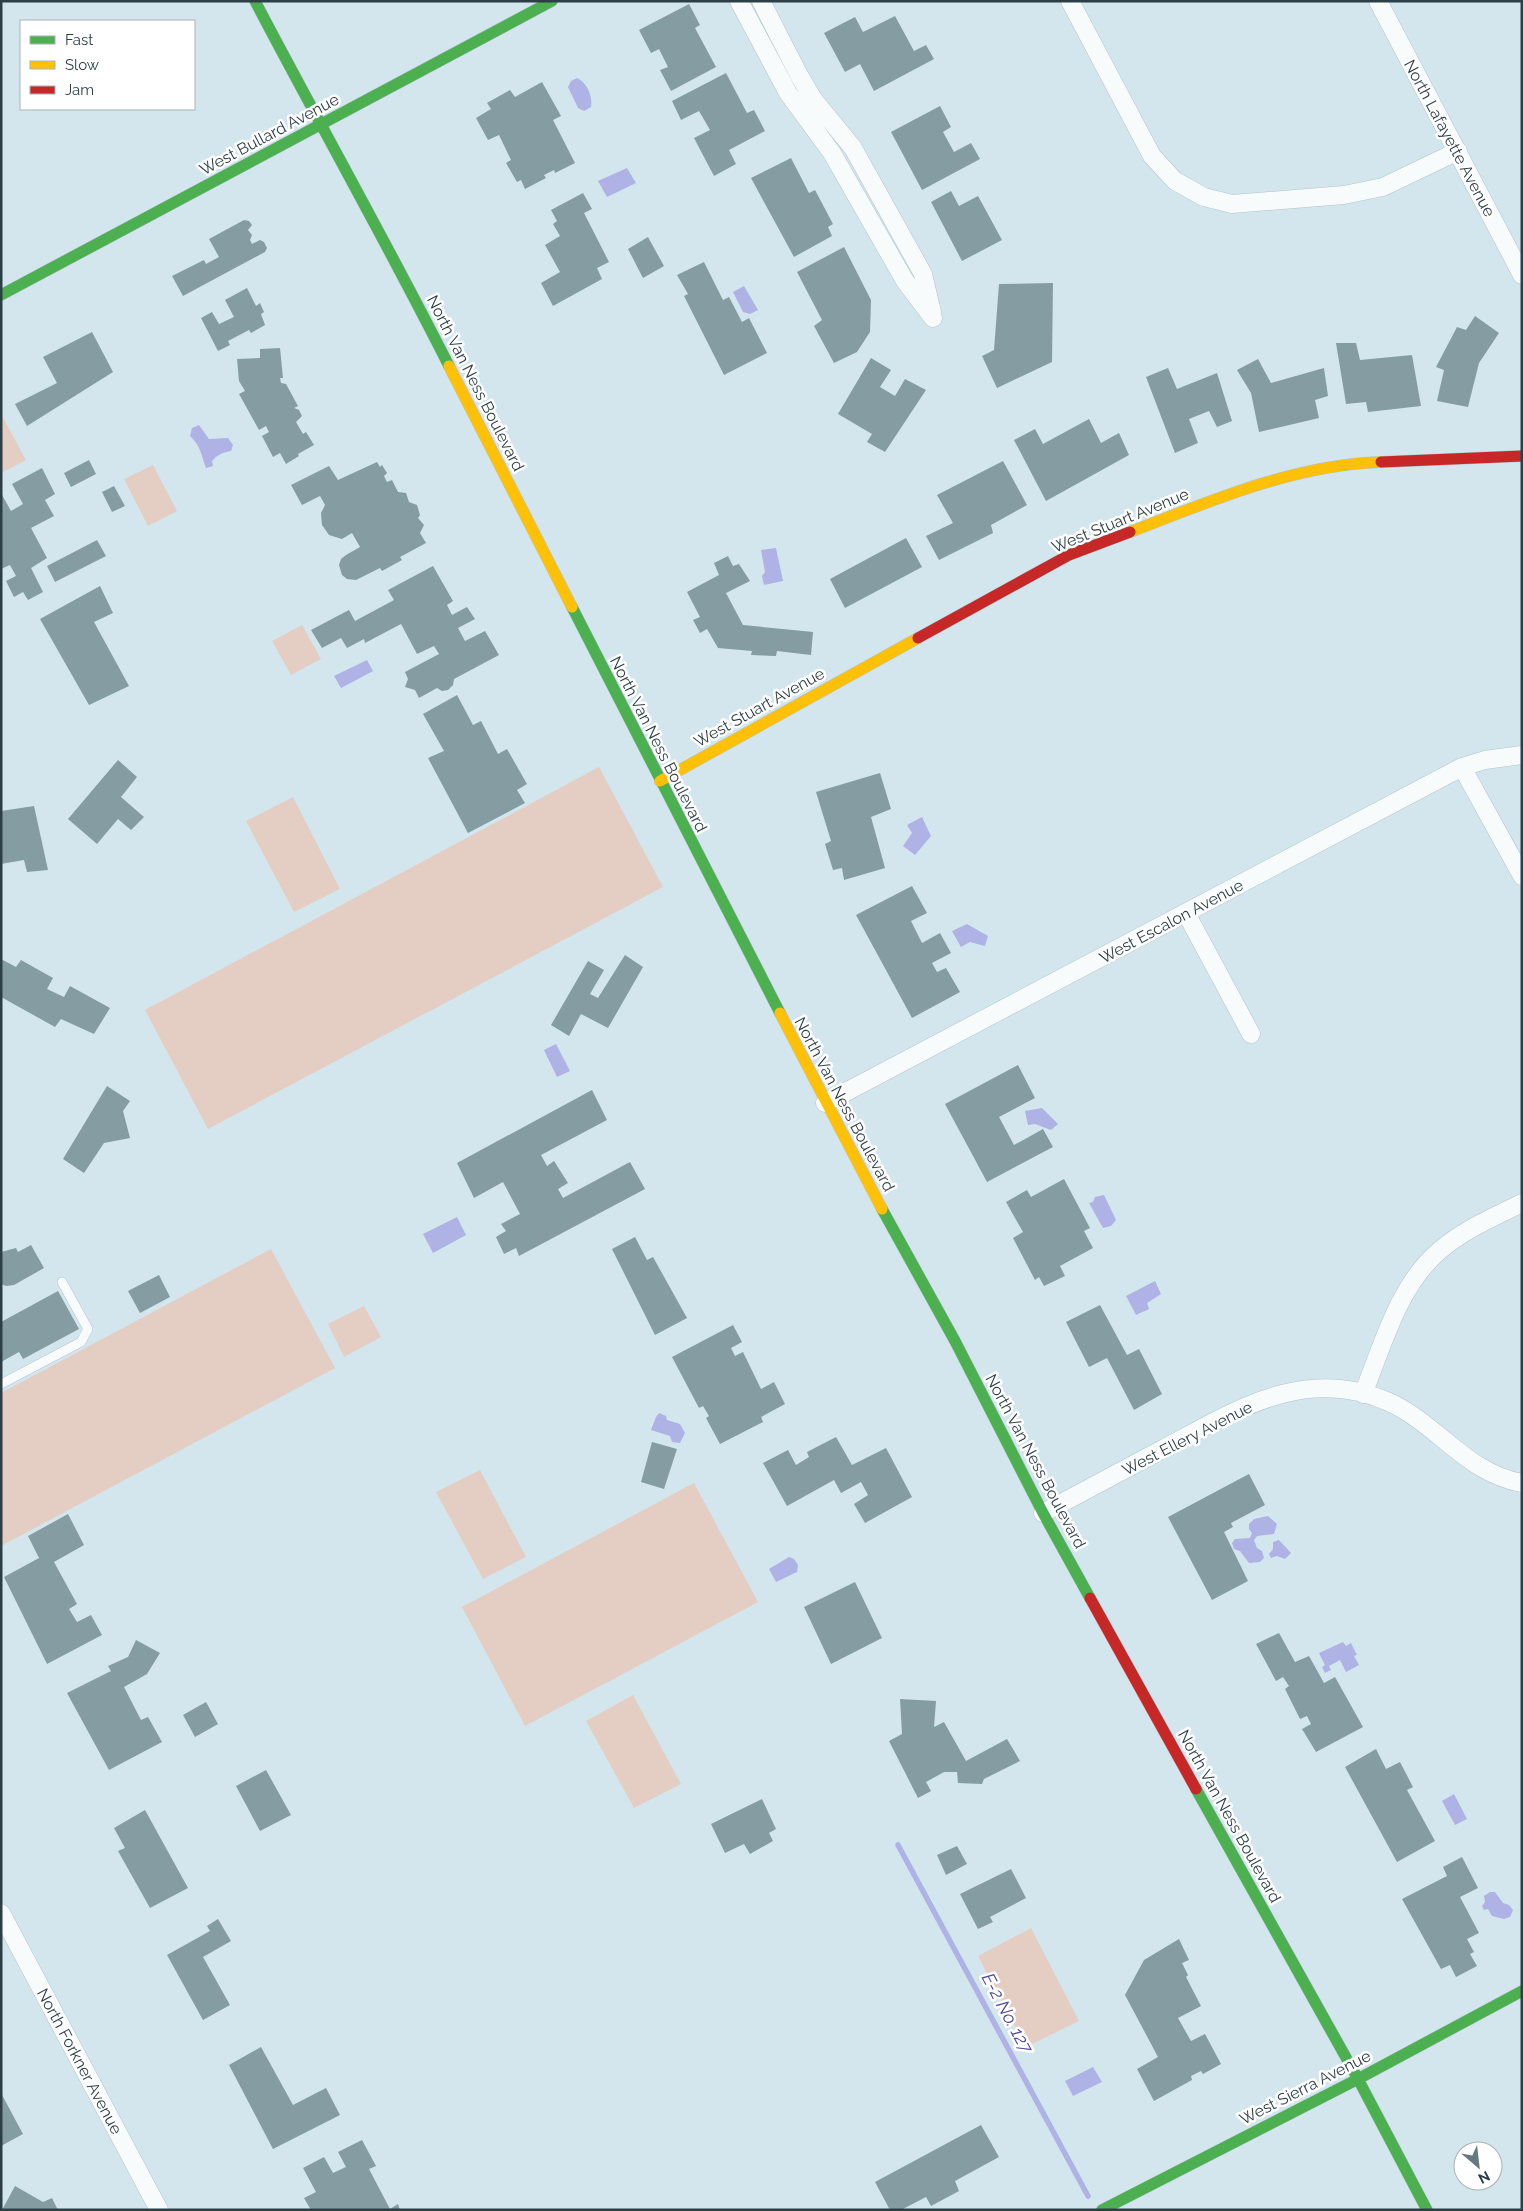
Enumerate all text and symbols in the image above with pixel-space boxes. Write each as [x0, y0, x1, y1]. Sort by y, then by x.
legend [20, 20, 195, 110]
text: Fast [65, 31, 93, 49]
text: Slow [65, 56, 99, 74]
street label: North Lafayette Avenue [1400, 56, 1499, 220]
text: Jam [65, 81, 94, 99]
street label: West Bullard Avenue [196, 90, 342, 179]
street label: North Van Ness Boulevard [423, 292, 528, 474]
street label: West Stuart Avenue [1049, 484, 1191, 557]
street label: North Van Ness Boulevard [606, 653, 711, 835]
street label: West Stuart Avenue [691, 664, 828, 751]
street label: West Escalon Avenue [1096, 875, 1246, 967]
street label: North Van Ness Boulevard [791, 1014, 899, 1195]
street label: North Van Ness Boulevard [982, 1371, 1090, 1552]
street label: West Ellery Avenue [1119, 1397, 1256, 1480]
street label: North Van Ness Boulevard [1174, 1727, 1285, 1906]
water label: E-2 No. 127 [978, 1969, 1038, 2058]
street label: North Forkner Avenue [33, 1985, 126, 2137]
street label: West Sierra Avenue [1237, 2046, 1374, 2129]
north arrow [1453, 2141, 1503, 2191]
text: N [1476, 2168, 1493, 2187]

